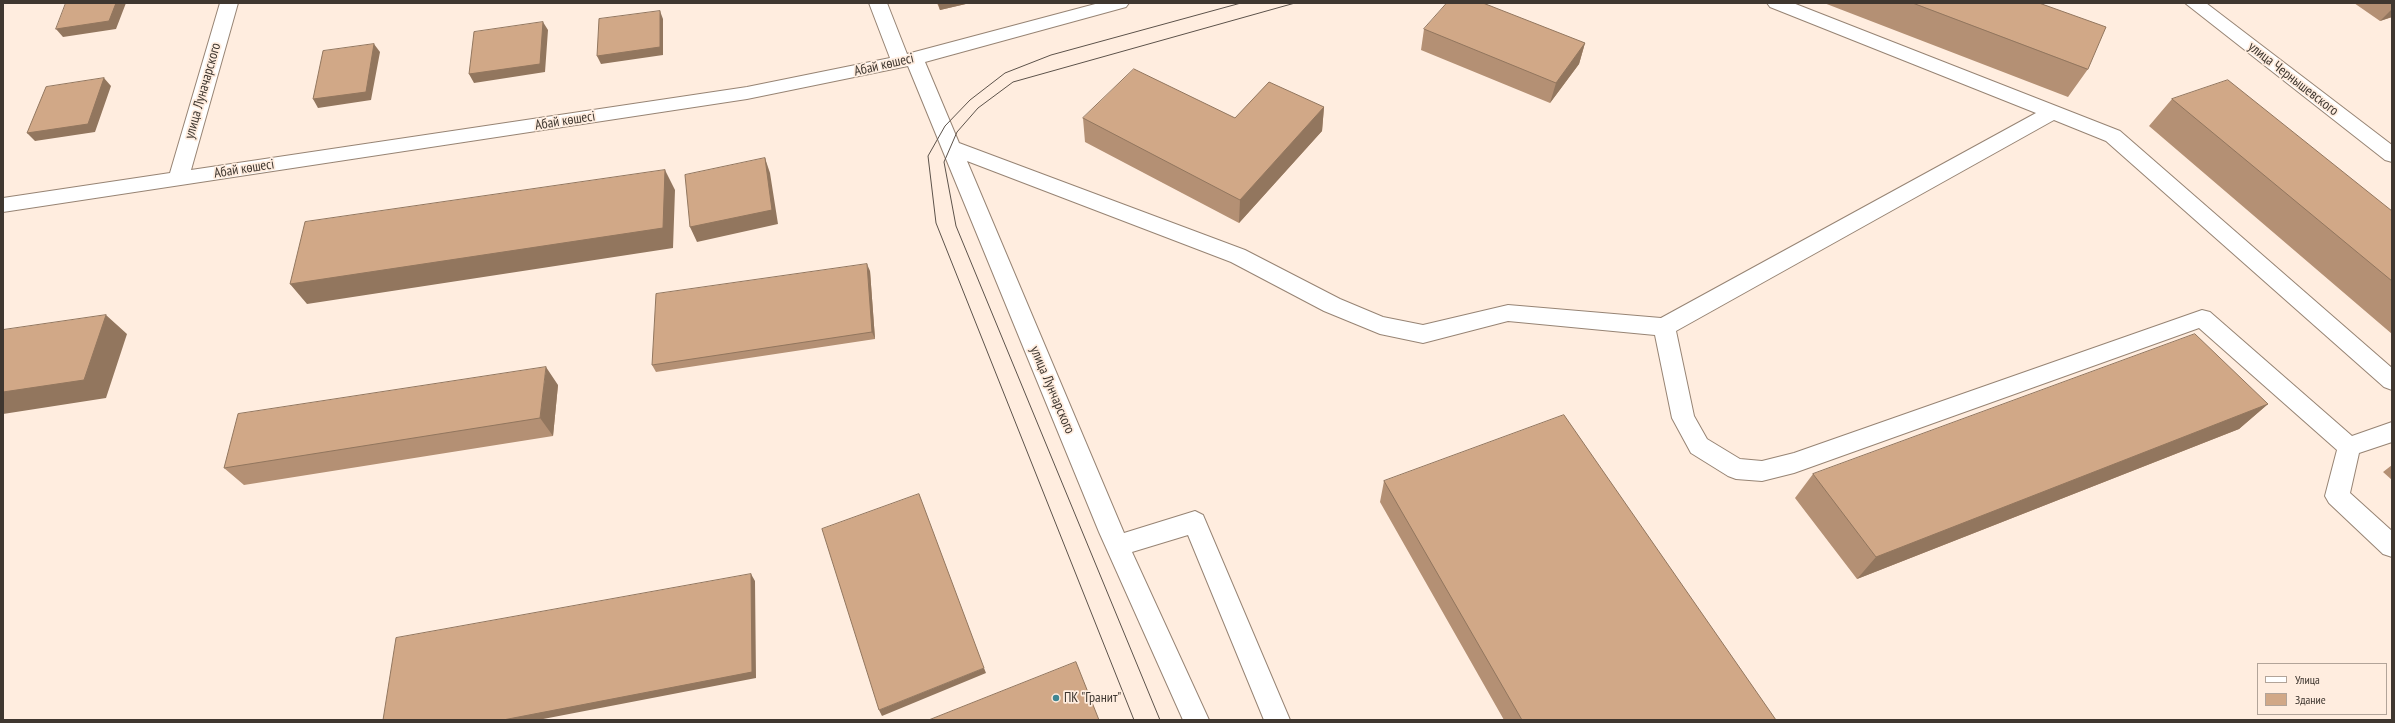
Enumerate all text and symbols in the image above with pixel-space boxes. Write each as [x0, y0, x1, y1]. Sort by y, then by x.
street label: улица Чернышевского [2244, 38, 2342, 120]
street label: улица Луначарского [181, 41, 225, 141]
street label: Абай көшесі [853, 50, 915, 80]
street label: Абай көшесі [534, 108, 596, 134]
street label: Абай көшесі [213, 156, 275, 182]
street label: улица Лунчарского [1026, 344, 1078, 436]
legend [2257, 663, 2387, 715]
text: Улица [2295, 672, 2320, 687]
place label: ПК "Гранит" [1064, 690, 1121, 706]
text: Здание [2295, 692, 2326, 707]
marker: ПК "Гранит" [1051, 693, 1061, 703]

